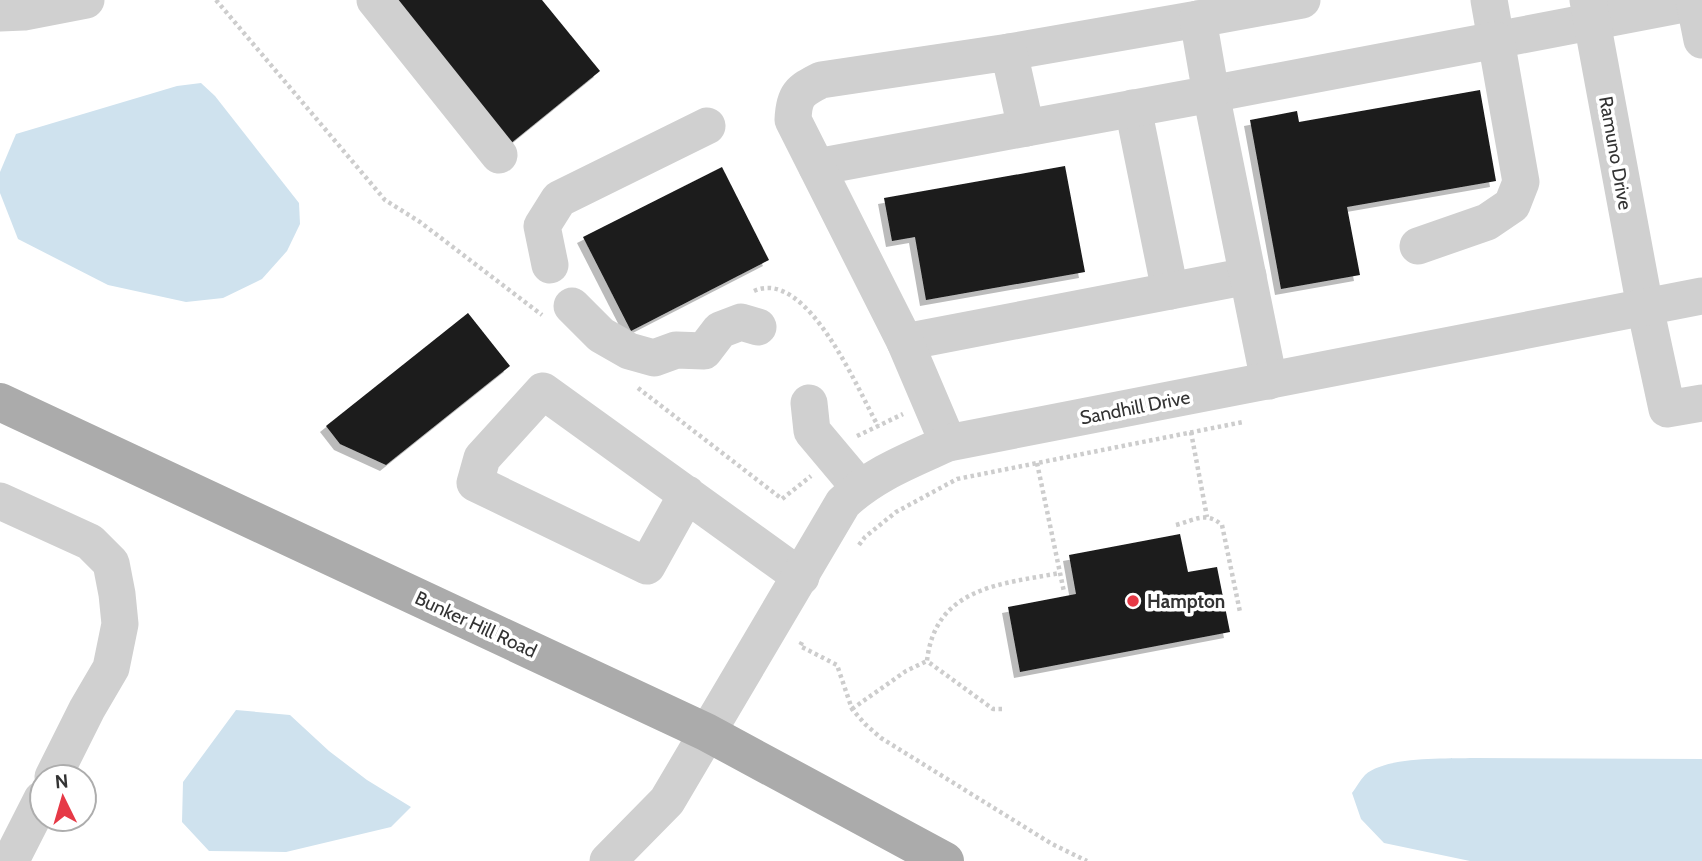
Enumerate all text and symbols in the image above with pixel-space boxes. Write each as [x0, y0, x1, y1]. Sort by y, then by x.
street label: Ramuno Drive [1594, 94, 1637, 212]
street label: Sandhill Drive [1078, 386, 1192, 429]
street label: Bunker Hill Road [411, 586, 540, 663]
place label: Hampton [1147, 590, 1225, 613]
marker: Hampton [1125, 593, 1141, 609]
north arrow [28, 763, 98, 833]
text: N [54, 770, 69, 794]

